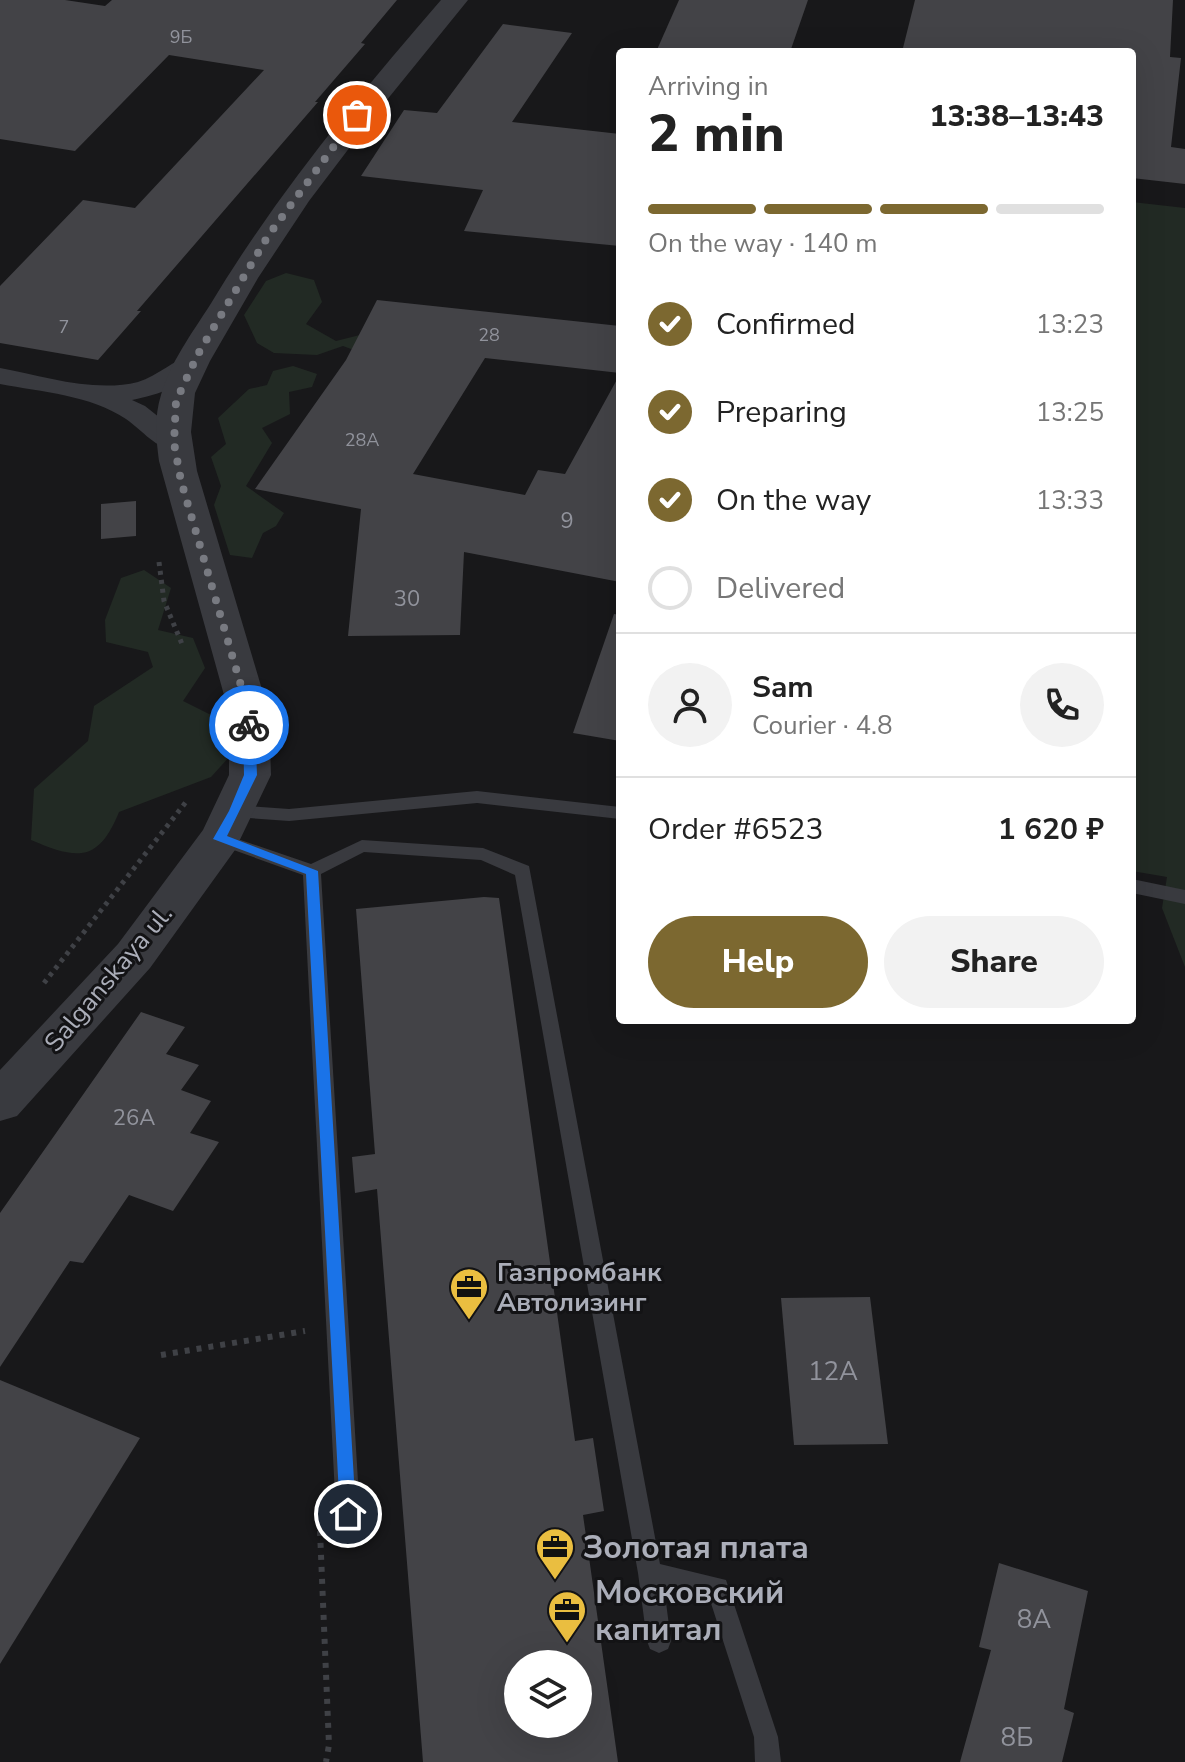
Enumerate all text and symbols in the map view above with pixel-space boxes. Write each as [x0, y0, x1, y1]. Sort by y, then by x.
house number: 9Б [170, 25, 192, 49]
text: Arriving in [648, 69, 769, 104]
pin [323, 81, 391, 149]
icon: bag [335, 93, 379, 137]
text: 13:38–13:43 [929, 96, 1104, 137]
text: 2 min [648, 98, 785, 169]
text: On the way · 140 m [648, 226, 877, 261]
icon: check [648, 302, 692, 346]
text: Confirmed [716, 304, 856, 345]
text: 13:23 [1036, 307, 1104, 342]
house number: 7 [59, 315, 69, 339]
house number: 28 [478, 323, 500, 347]
icon: check [648, 390, 692, 434]
text: Preparing [716, 392, 847, 433]
text: 13:25 [1036, 395, 1104, 430]
house number: 28А [345, 428, 379, 452]
icon: check [648, 478, 692, 522]
text: On the way [716, 480, 871, 521]
text: 13:33 [1036, 483, 1104, 518]
house number: 9 [560, 506, 574, 536]
text: Delivered [716, 568, 845, 609]
house number: 30 [394, 584, 420, 614]
button: person [648, 663, 732, 747]
button: phone [1020, 663, 1104, 747]
text: Sam [752, 667, 814, 708]
courier [209, 685, 289, 765]
icon: bike [227, 703, 271, 747]
text: Courier · 4.8 [752, 708, 893, 743]
text: Order #6523 [648, 809, 823, 850]
text: 1 620 ₽ [998, 809, 1104, 850]
street label: Salganskaya ul. [36, 897, 180, 1059]
button: Help [648, 916, 868, 1008]
button: Share [884, 916, 1104, 1008]
house number: 26А [113, 1103, 155, 1133]
place label: Газпромбанк Автолизинг [497, 1255, 662, 1320]
office icon: Газпромбанк Автолизинг [448, 1266, 490, 1321]
house number: 12А [808, 1354, 858, 1389]
pin [314, 1480, 382, 1548]
icon: home [326, 1492, 370, 1536]
office icon: Золотая плата [534, 1526, 576, 1581]
place label: Золотая плата [583, 1526, 809, 1569]
place label: Московский капитал [595, 1571, 784, 1651]
office icon: Московский капитал [546, 1589, 588, 1644]
house number: 8А [1017, 1602, 1051, 1637]
map controls [504, 1650, 592, 1738]
button: layers [504, 1650, 592, 1738]
house number: 8Б [1001, 1720, 1033, 1755]

